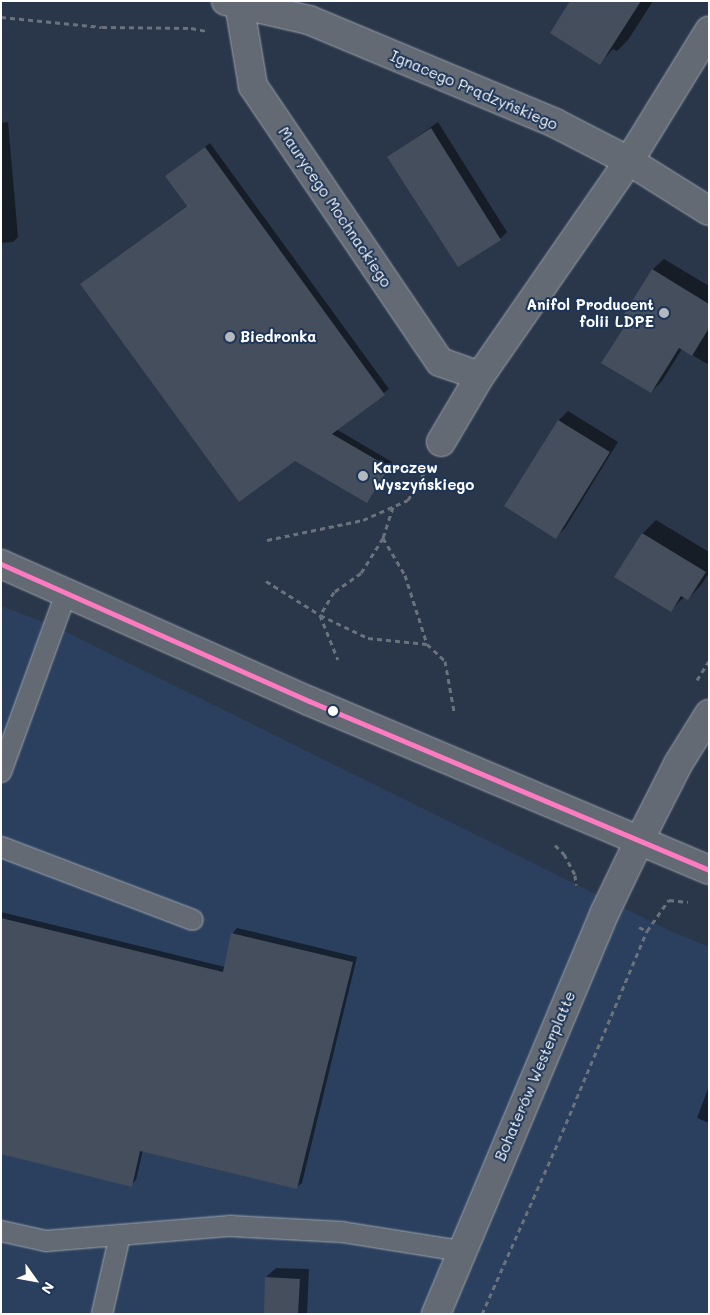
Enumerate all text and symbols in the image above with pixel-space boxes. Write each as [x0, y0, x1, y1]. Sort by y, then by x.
street label: Ignacego Prądzyńskiego [388, 47, 560, 133]
street label: Maurycego Mochnackiego [275, 123, 395, 291]
place label: Anifol Producent folii LDPE [526, 295, 654, 330]
marker: Anifol Producent folii LDPE [658, 307, 670, 319]
place label: Biedronka [240, 328, 316, 346]
marker: Biedronka [224, 331, 236, 343]
place label: Karczew Wyszyńskiego [373, 458, 474, 493]
marker: Karczew Wyszyńskiego [357, 470, 369, 482]
unlabelled marker [328, 706, 338, 716]
street label: Bohaterów Westerplatte [491, 988, 579, 1164]
north arrow [10, 1255, 60, 1305]
text: N [37, 1279, 59, 1298]

